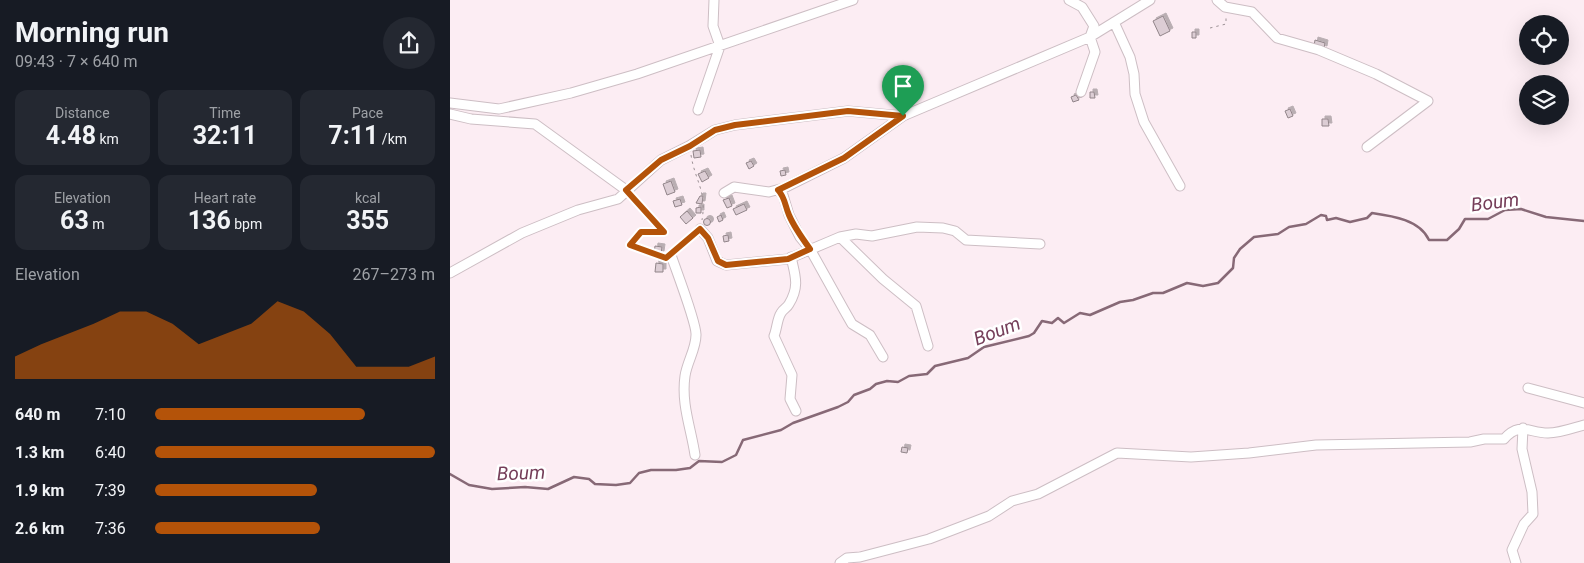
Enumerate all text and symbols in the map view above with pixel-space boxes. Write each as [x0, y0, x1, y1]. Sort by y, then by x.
map controls [1519, 15, 1569, 125]
button: locate [1519, 15, 1569, 65]
text: Morning run [15, 16, 169, 49]
button: share [383, 17, 435, 69]
text: 09:43 · 7 × 640 m [15, 52, 137, 71]
pin [882, 65, 924, 116]
icon: arrive [889, 72, 917, 100]
button: layers [1519, 75, 1569, 125]
text: Distance [55, 105, 110, 121]
text: Time [209, 105, 241, 121]
text: Pace [352, 105, 383, 121]
text: 4.48 [46, 121, 96, 150]
text: 32:11 [193, 121, 257, 150]
text: 7:11 [328, 121, 378, 150]
text: km [96, 131, 119, 147]
text: /km [378, 131, 407, 147]
water label: Boum [1470, 188, 1520, 216]
text: Elevation [54, 190, 111, 206]
text: Heart rate [194, 190, 256, 206]
text: kcal [355, 190, 380, 206]
text: 63 [60, 206, 89, 235]
text: 136 [188, 206, 231, 235]
text: 355 [346, 206, 389, 235]
text: m [89, 216, 105, 232]
text: bpm [231, 216, 262, 232]
text: Elevation [15, 265, 80, 284]
text: 267–273 m [353, 265, 435, 284]
water label: Boum [970, 312, 1024, 350]
text: 640 m [15, 405, 60, 424]
text: 7:10 [95, 405, 126, 424]
text: 1.3 km [15, 443, 64, 462]
text: 6:40 [95, 443, 126, 462]
water label: Boum [496, 461, 546, 485]
text: 1.9 km [15, 481, 64, 500]
text: 7:39 [95, 481, 126, 500]
text: 2.6 km [15, 519, 64, 538]
text: 7:36 [95, 519, 126, 538]

